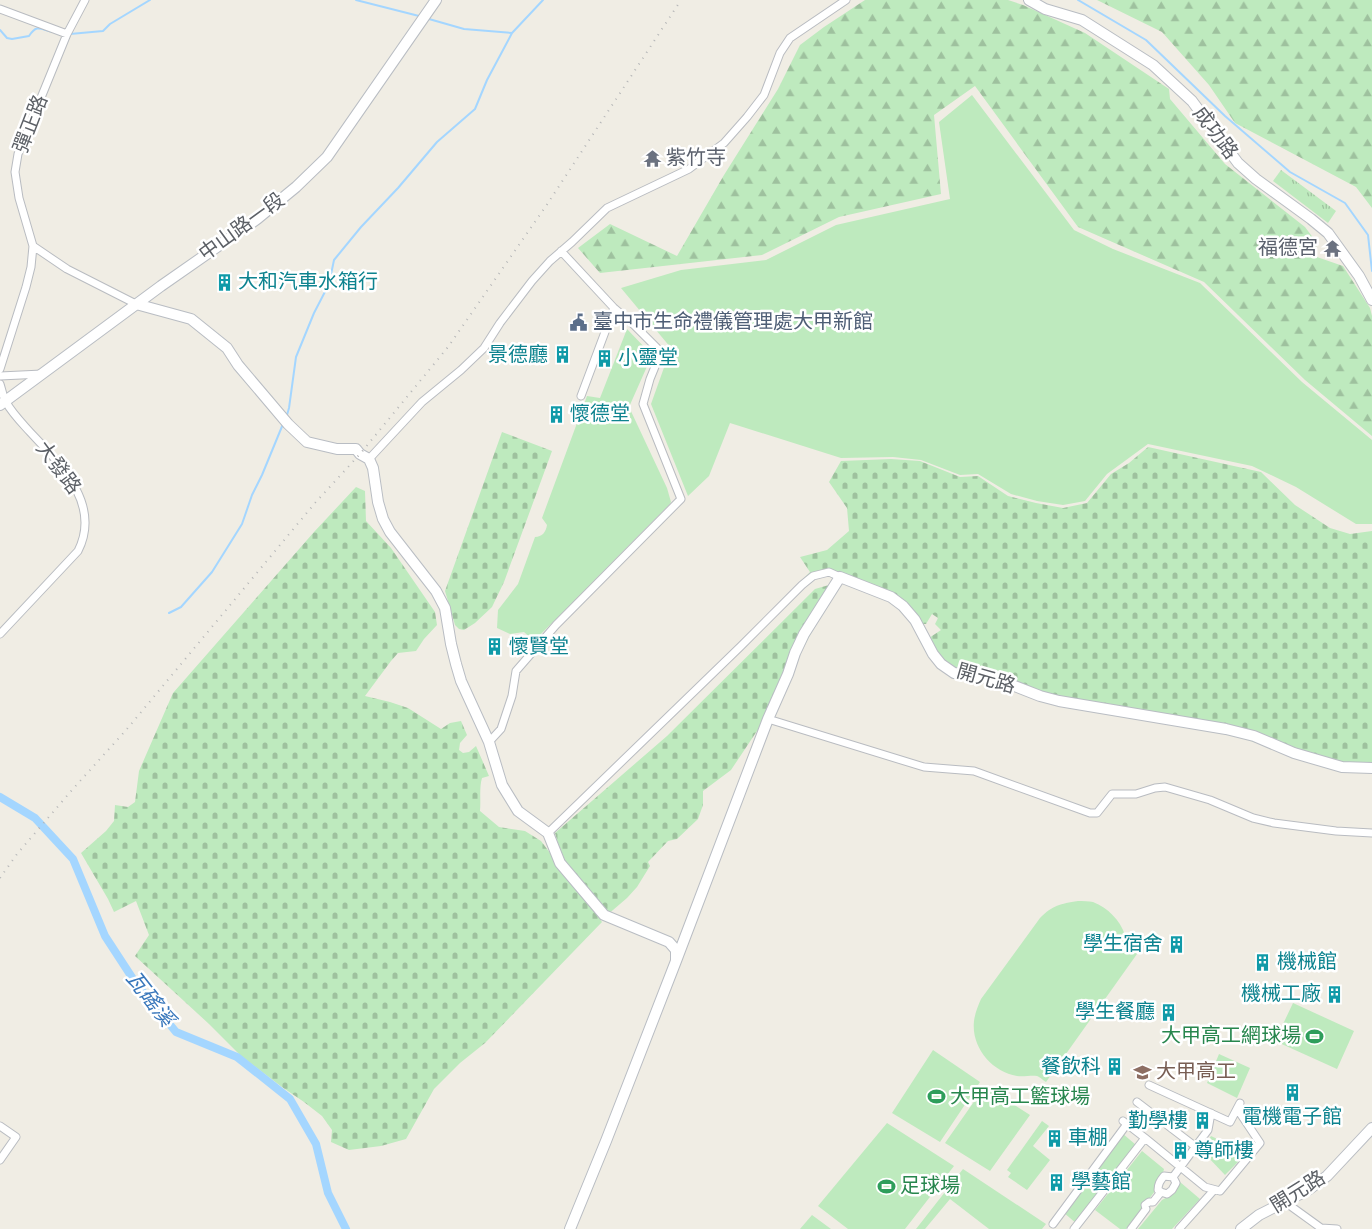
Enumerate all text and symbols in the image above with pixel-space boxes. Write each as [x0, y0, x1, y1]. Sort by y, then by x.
street label: 彈正路 [10, 92, 51, 156]
street label: 成功路 [1189, 102, 1242, 163]
place label: 紫竹寺 [666, 147, 726, 168]
temple icon: 紫竹寺 [642, 148, 662, 168]
street label: 中山路一段 [195, 189, 288, 264]
place label: 福德宮 [1258, 237, 1318, 258]
temple icon: 福德宮 [1322, 238, 1342, 258]
place label: 大和汽車水箱行 [238, 271, 378, 292]
building icon: 大和汽車水箱行 [214, 272, 234, 292]
place label: 臺中市生命禮儀管理處大甲新館 [593, 310, 873, 332]
public building icon: 臺中市生命禮儀管理處大甲新館 [569, 312, 589, 332]
place label: 景德廳 [488, 344, 548, 365]
building icon: 景德廳 [552, 345, 572, 365]
place label: 小靈堂 [618, 347, 678, 368]
building icon: 小靈堂 [594, 348, 614, 368]
place label: 懷德堂 [570, 403, 630, 424]
building icon: 懷德堂 [546, 404, 566, 424]
street label: 大發路 [32, 437, 85, 498]
place label: 懷賢堂 [509, 636, 569, 657]
building icon: 懷賢堂 [485, 637, 505, 657]
street label: 開元路 [954, 660, 1018, 697]
place label: 學生宿舍 [1083, 933, 1163, 954]
building icon: 學生宿舍 [1167, 934, 1187, 954]
place label: 機械館 [1277, 951, 1337, 972]
building icon: 機械館 [1253, 952, 1273, 972]
water label: 瓦磘溪 [122, 967, 180, 1033]
place label: 機械工廠 [1241, 982, 1321, 1004]
building icon: 機械工廠 [1325, 984, 1345, 1004]
place label: 學生餐廳 [1075, 1001, 1155, 1022]
building icon: 學生餐廳 [1159, 1002, 1179, 1022]
place label: 大甲高工網球場 [1161, 1024, 1301, 1046]
sports icon: 大甲高工網球場 [1305, 1026, 1325, 1046]
place label: 餐飲科 [1041, 1055, 1101, 1077]
building icon: 餐飲科 [1105, 1057, 1125, 1077]
place label: 大甲高工 [1156, 1060, 1236, 1082]
school or university icon: 大甲高工 [1132, 1062, 1152, 1082]
building icon: 電機電子館 [1282, 1083, 1302, 1103]
place label: 大甲高工籃球場 [950, 1085, 1090, 1107]
sports icon: 大甲高工籃球場 [926, 1087, 946, 1107]
place label: 電機電子館 [1242, 1106, 1342, 1127]
place label: 勤學樓 [1128, 1109, 1188, 1131]
building icon: 勤學樓 [1192, 1111, 1212, 1131]
place label: 車棚 [1068, 1127, 1108, 1148]
building icon: 車棚 [1044, 1128, 1064, 1148]
place label: 尊師樓 [1194, 1139, 1254, 1161]
building icon: 尊師樓 [1170, 1141, 1190, 1161]
street label: 開元路 [1267, 1167, 1329, 1216]
place label: 學藝館 [1071, 1171, 1131, 1192]
building icon: 學藝館 [1047, 1172, 1067, 1192]
place label: 足球場 [900, 1175, 960, 1196]
sports icon: 足球場 [876, 1176, 896, 1196]

